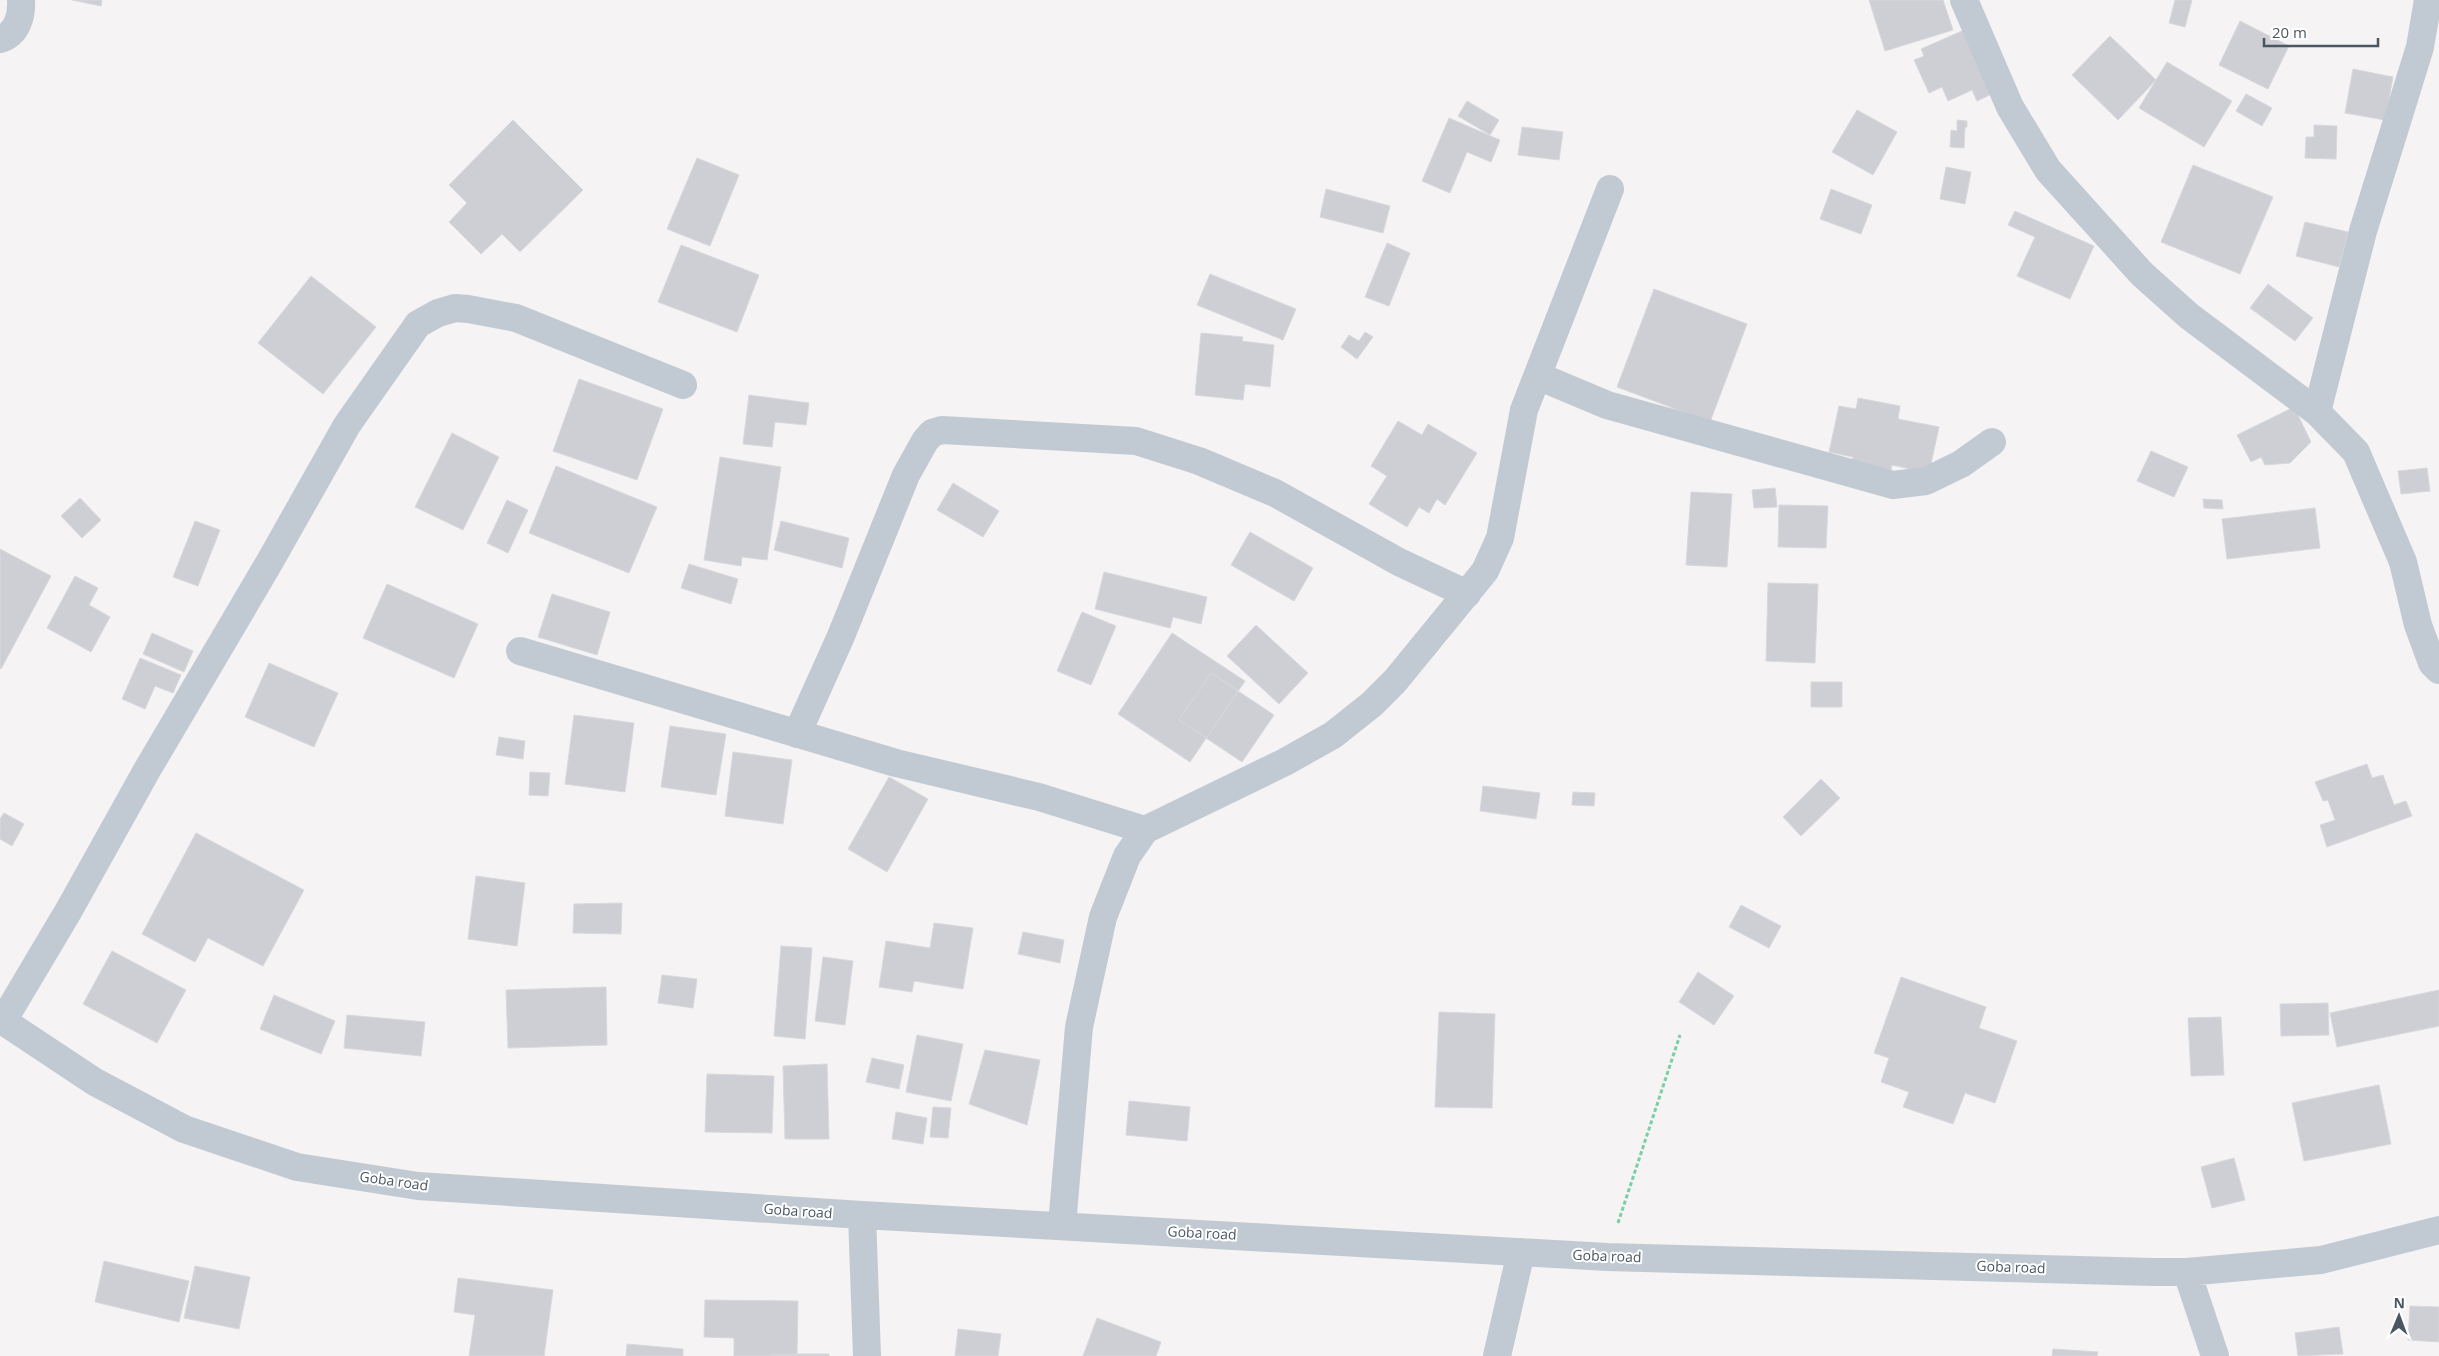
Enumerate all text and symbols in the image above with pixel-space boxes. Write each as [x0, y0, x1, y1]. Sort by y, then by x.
scale bar [2264, 15, 2378, 47]
text: 20 m [2272, 22, 2307, 42]
street label: Goba road [359, 1166, 430, 1195]
street label: Goba road [763, 1199, 833, 1222]
street label: Goba road [1167, 1221, 1237, 1244]
street label: Goba road [1572, 1245, 1642, 1266]
street label: Goba road [1976, 1256, 2046, 1277]
north arrow [2374, 1291, 2424, 1341]
text: N [2393, 1293, 2405, 1312]

